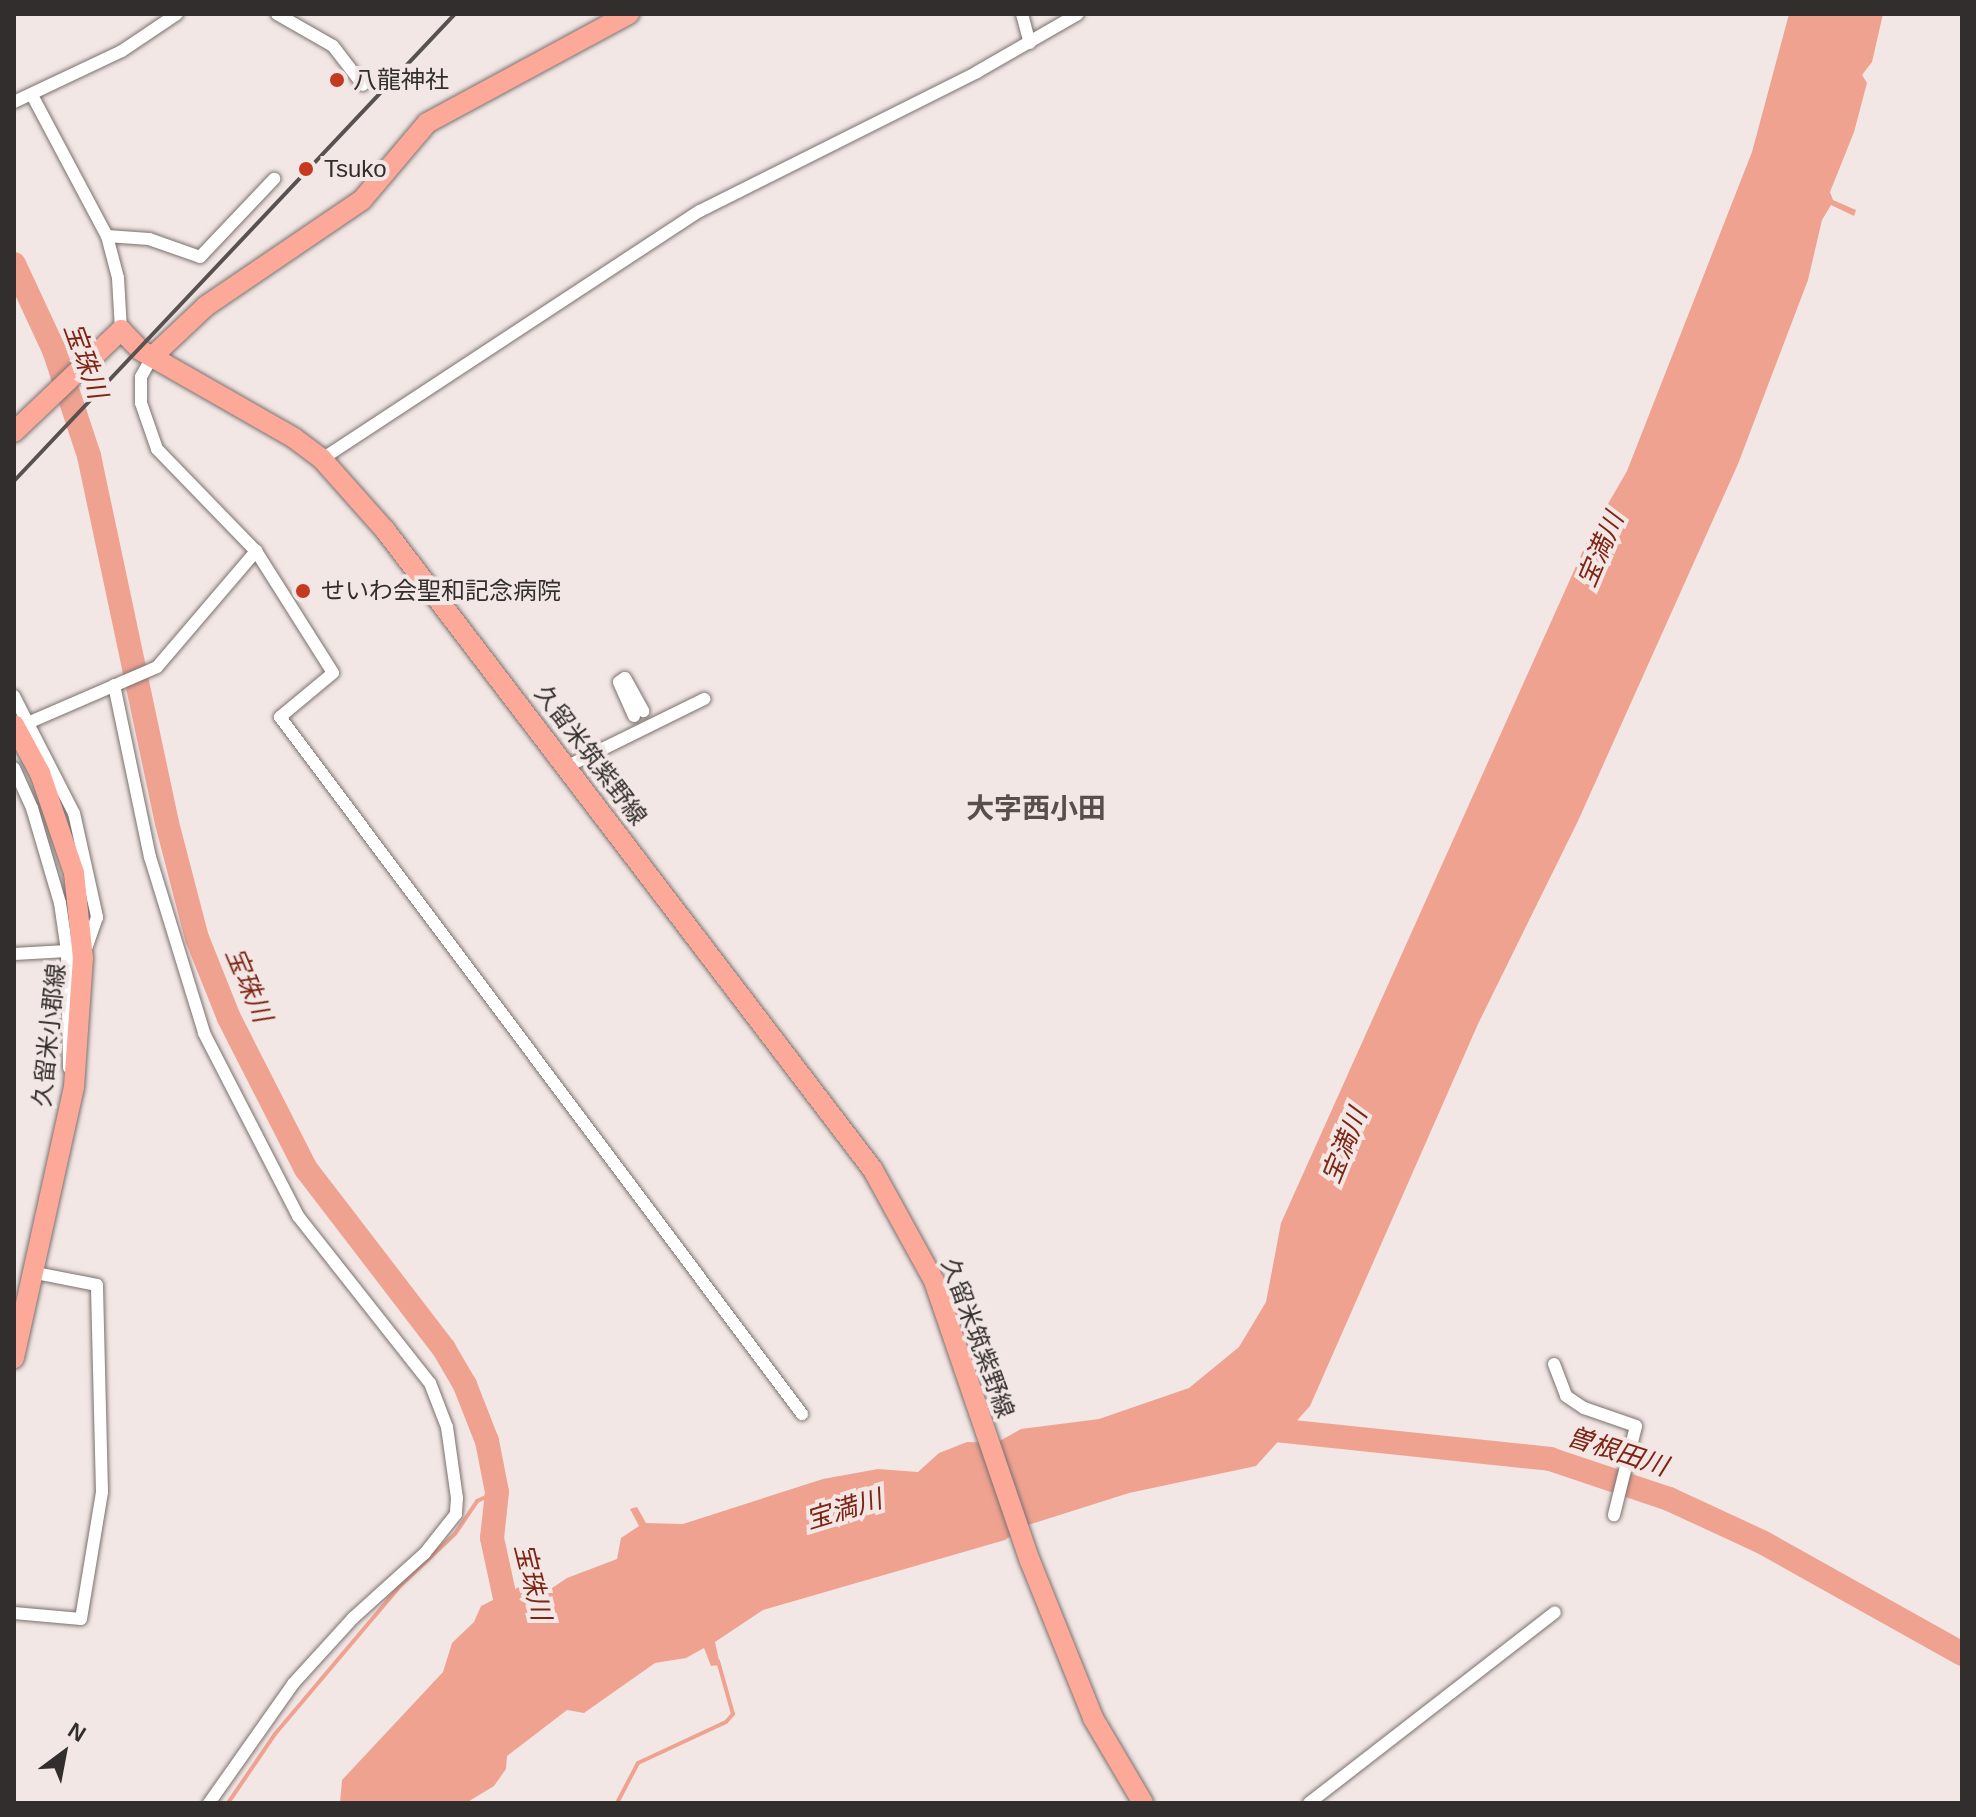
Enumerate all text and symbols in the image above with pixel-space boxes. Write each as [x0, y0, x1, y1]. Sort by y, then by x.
place label: 八龍神社 [353, 66, 449, 94]
marker: 八龍神社 [328, 71, 346, 89]
place label: Tsuko [324, 155, 387, 183]
marker: Tsuko [295, 158, 317, 180]
water label: 宝珠川 [57, 319, 113, 403]
water label: 宝満川 [1571, 508, 1631, 592]
place label: せいわ会聖和記念病院 [321, 577, 561, 605]
marker: せいわ会聖和記念病院 [292, 580, 314, 602]
street label: 久留米筑紫野線 [529, 679, 653, 831]
district label: 大字西小田 [966, 792, 1106, 826]
water label: 宝珠川 [218, 943, 278, 1027]
street label: 久留米小郡線 [27, 962, 71, 1108]
water label: 宝満川 [1316, 1104, 1374, 1188]
street label: 久留米筑紫野線 [936, 1254, 1020, 1422]
water label: 曽根田川 [1563, 1421, 1671, 1483]
water label: 宝満川 [802, 1484, 886, 1536]
water label: 宝珠川 [507, 1540, 557, 1624]
north arrow [24, 1713, 104, 1793]
text: N [64, 1717, 90, 1747]

